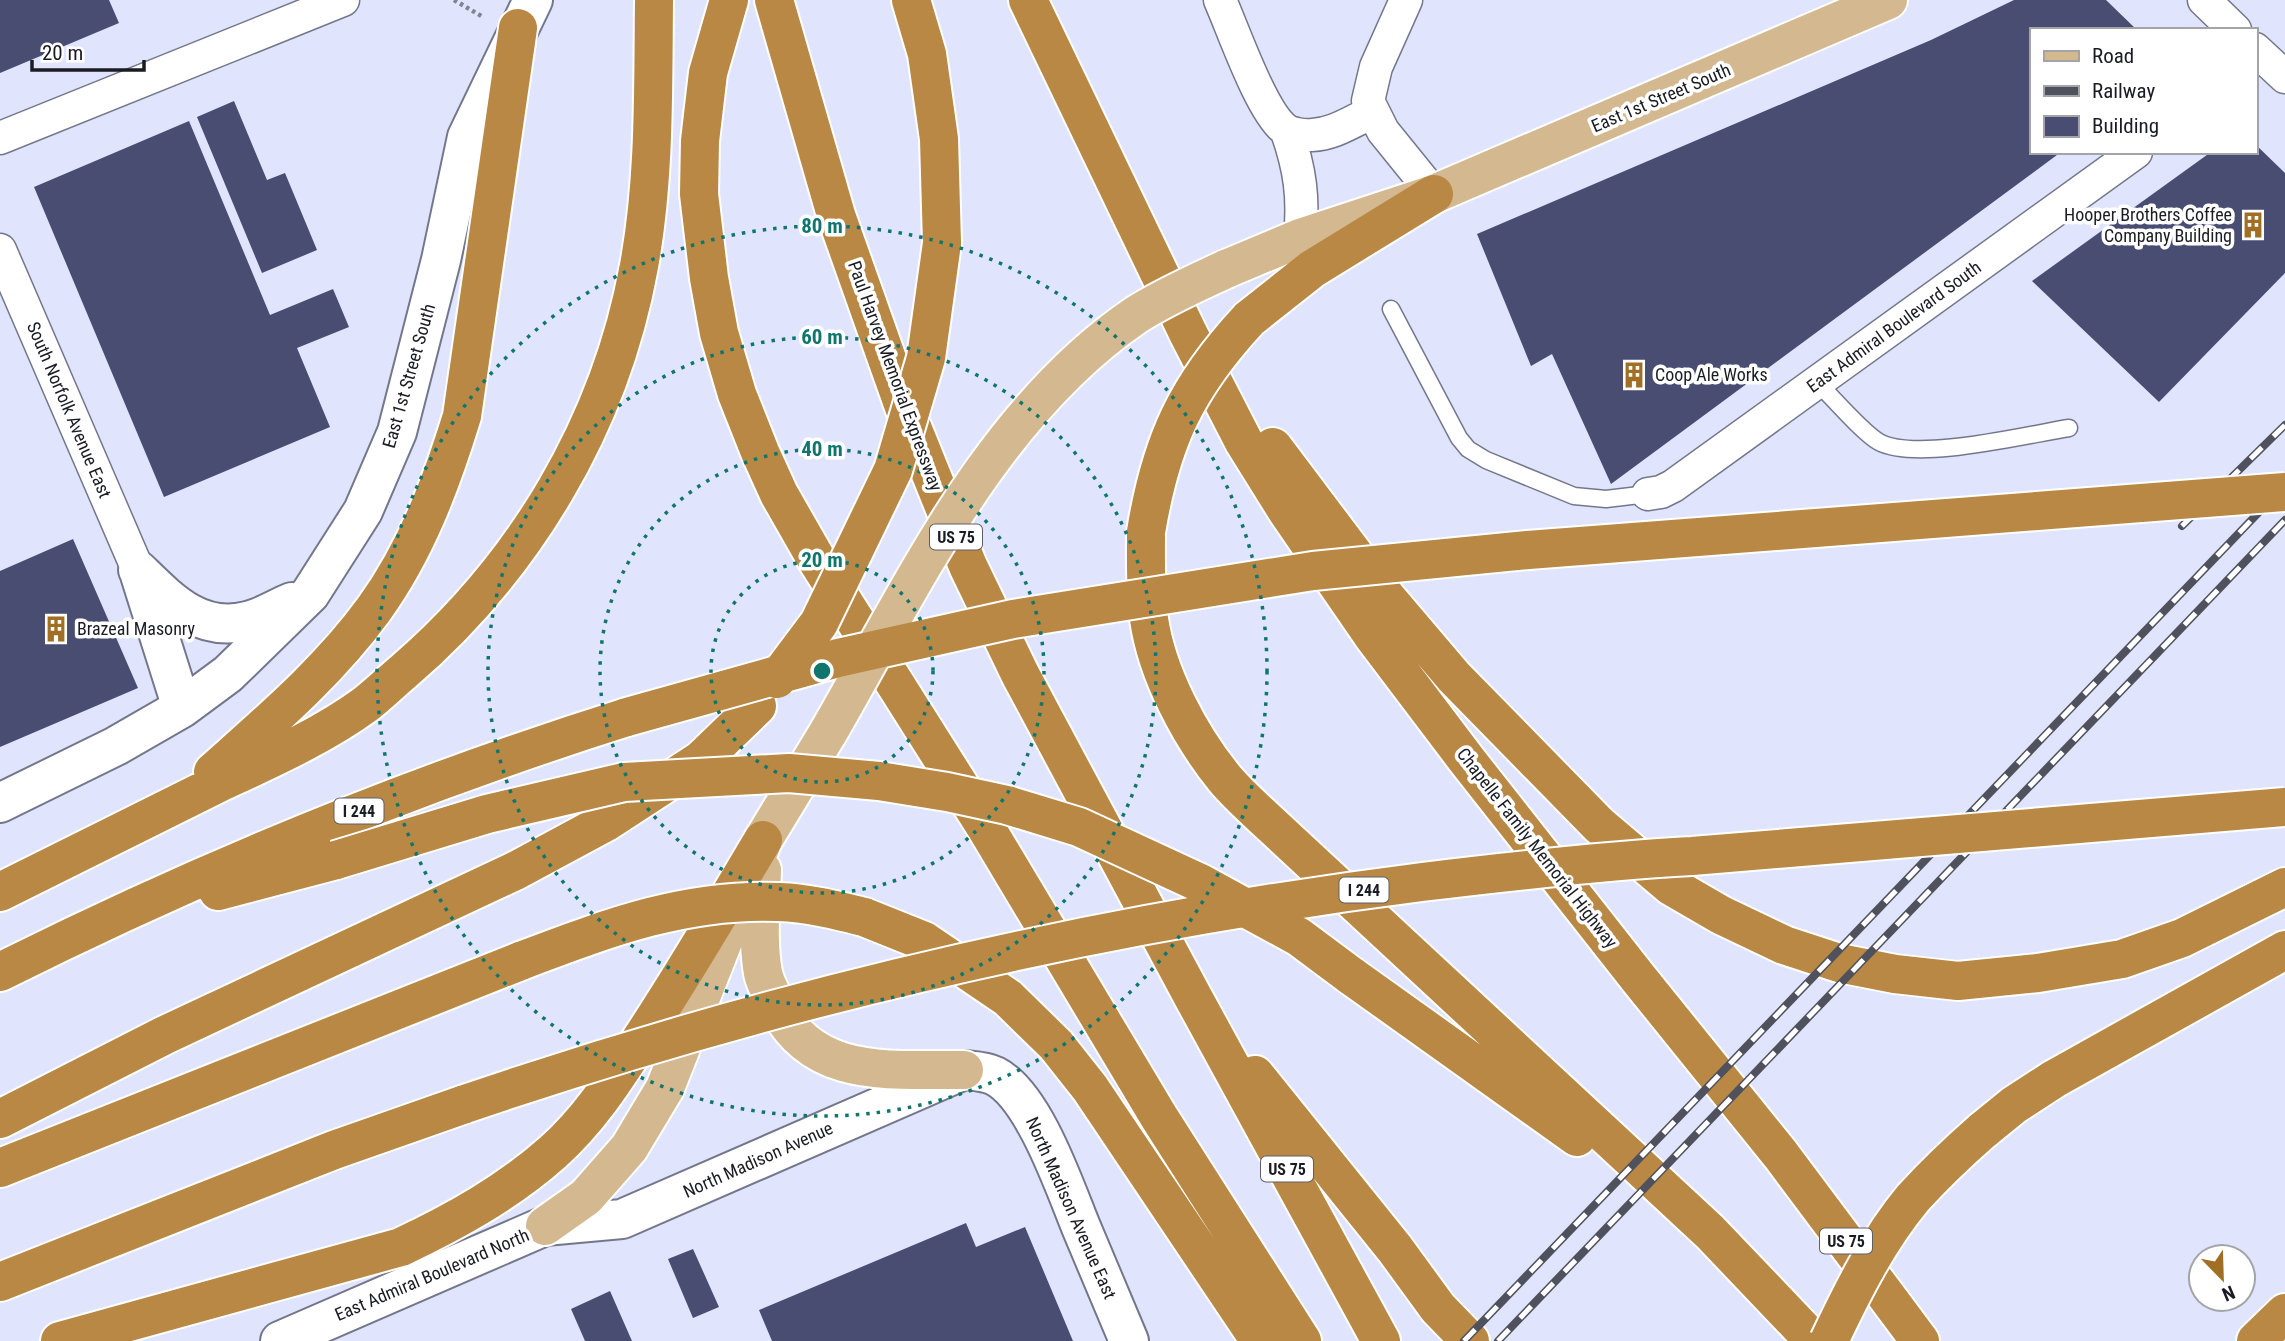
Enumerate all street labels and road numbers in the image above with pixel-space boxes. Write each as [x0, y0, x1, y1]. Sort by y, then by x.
street label: East 1st Street South [1588, 59, 1734, 136]
street label: East Admiral Boulevard South [1803, 256, 1985, 397]
street label: Paul Harvey Memorial Expressway [844, 258, 947, 494]
street label: East 1st Street South [378, 301, 439, 450]
street label: South Norfolk Avenue East [23, 319, 116, 501]
road number: US 75 [930, 524, 982, 550]
street label: Chapelle Family Memorial Highway [1453, 744, 1622, 952]
road number: I 244 [334, 798, 384, 824]
road number: I 244 [1340, 877, 1388, 902]
street label: North Madison Avenue East [1022, 1114, 1121, 1302]
street label: North Madison Avenue [680, 1117, 836, 1202]
road number: US 75 [1261, 1156, 1313, 1182]
street label: East Admiral Boulevard North [332, 1224, 532, 1325]
road number: US 75 [1820, 1228, 1872, 1254]

